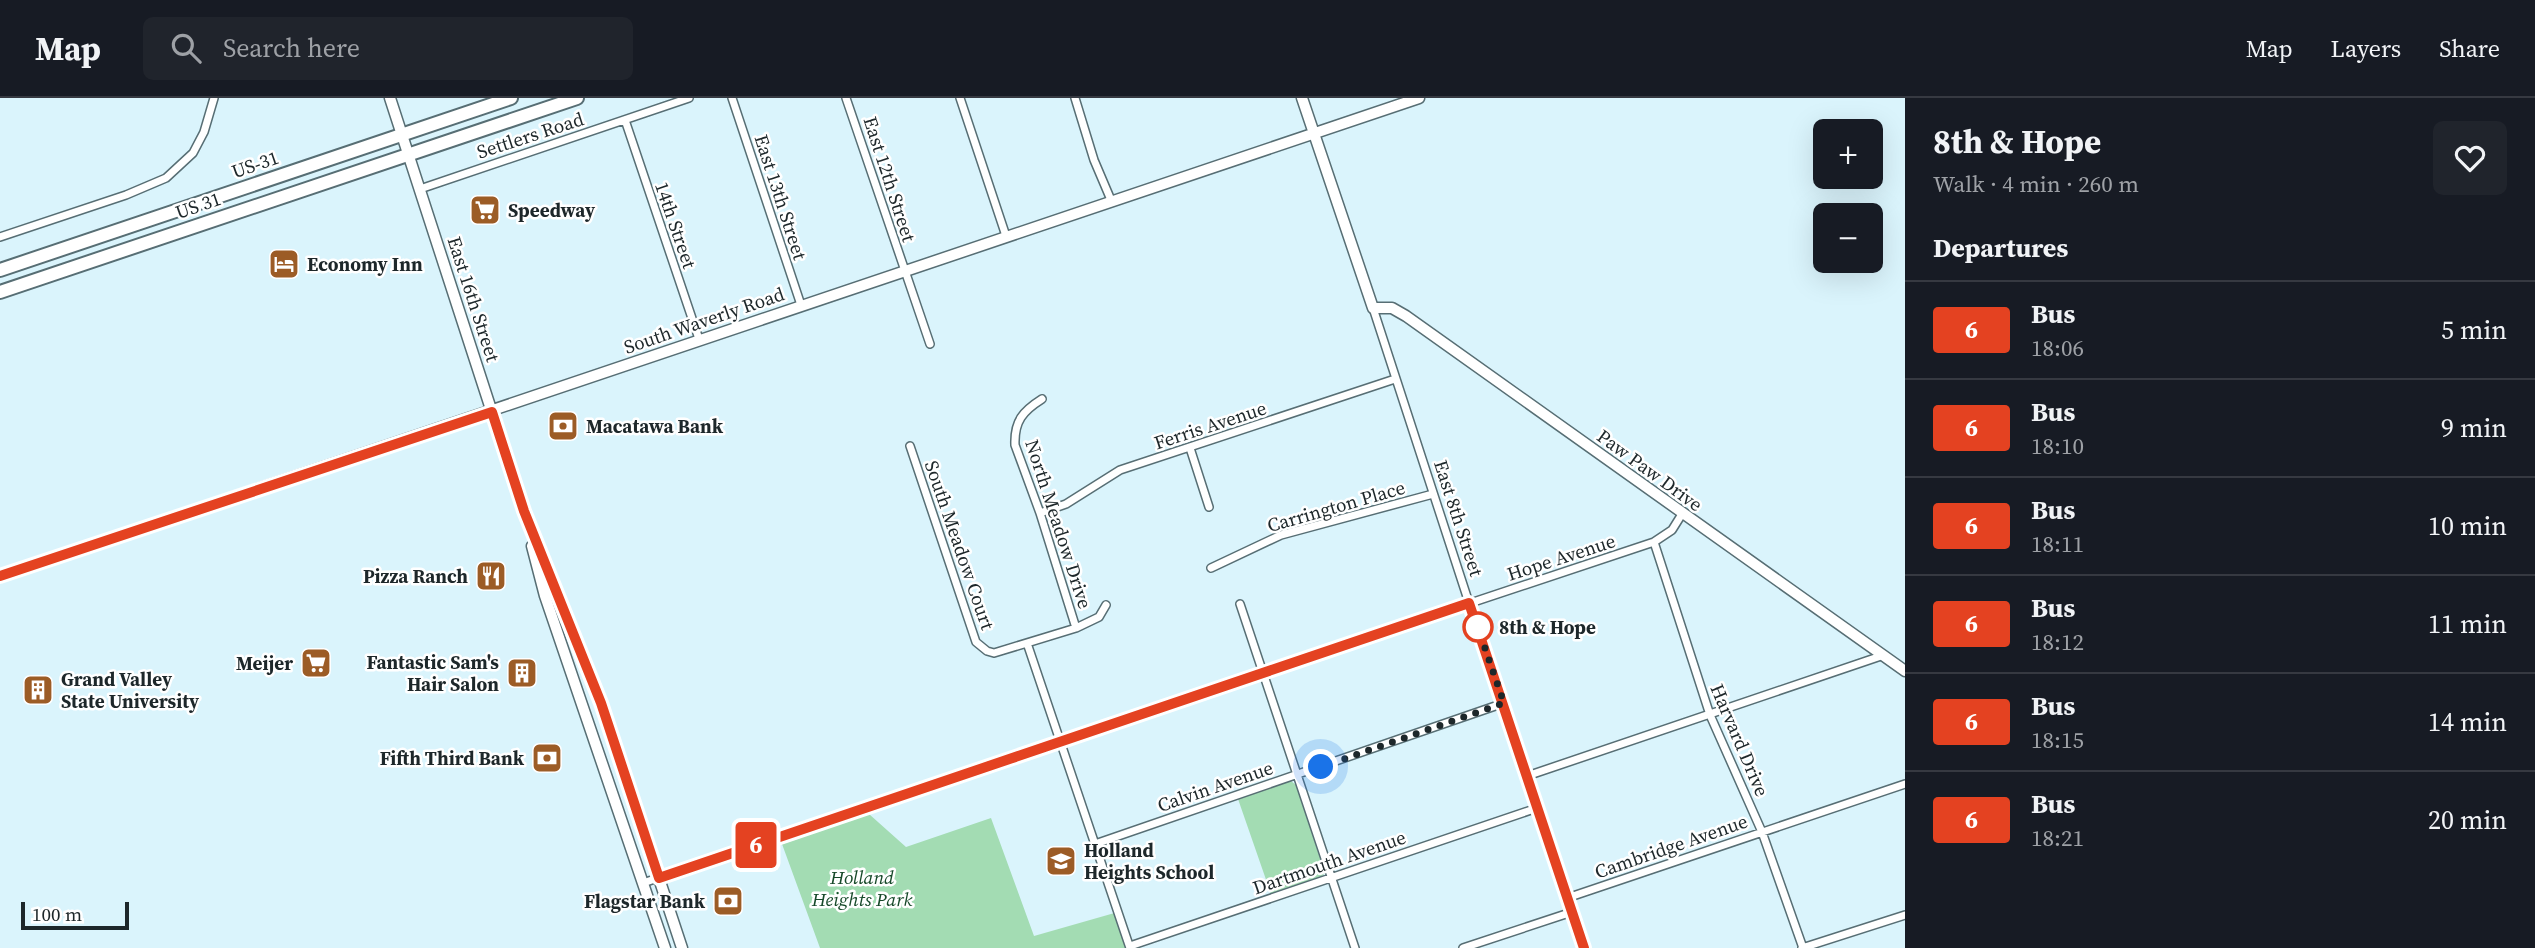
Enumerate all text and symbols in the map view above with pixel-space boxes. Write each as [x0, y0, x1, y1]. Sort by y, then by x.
search box [143, 17, 633, 80]
text: Map [35, 26, 101, 71]
icon: search [167, 29, 205, 67]
text: Search here [223, 30, 360, 66]
text: Map [2246, 32, 2293, 65]
text: Layers [2331, 32, 2401, 65]
text: Share [2439, 32, 2500, 65]
street label: Settlers Road [473, 105, 587, 164]
street label: East 12th Street [858, 113, 923, 246]
map controls [1813, 119, 1883, 273]
button: + [1813, 119, 1883, 189]
text: 8th & Hope [1933, 119, 2101, 164]
button: heart [2433, 121, 2507, 195]
street label: East 13th Street [749, 131, 814, 264]
street label: US-31 [228, 144, 282, 184]
text: Walk · 4 min · 260 m [1933, 168, 2139, 200]
street label: 14th Street [649, 178, 703, 273]
street label: US 31 [172, 185, 224, 225]
supermarket icon: Speedway [468, 193, 502, 227]
place label: Speedway [508, 197, 596, 223]
button: − [1813, 203, 1883, 273]
text: Departures [1933, 230, 2068, 266]
street label: East 16th Street [442, 233, 507, 366]
hotel icon: Economy Inn [267, 247, 301, 281]
place label: Economy Inn [307, 251, 423, 277]
street label: South Waverly Road [620, 280, 788, 360]
text: Bus [2031, 296, 2075, 332]
text: 5 min [2441, 312, 2507, 348]
text: 6 [1965, 313, 1978, 346]
text: 18:06 [2031, 332, 2084, 364]
text: Bus [2031, 394, 2075, 430]
street label: Ferris Avenue [1150, 395, 1270, 455]
bank icon: Macatawa Bank [546, 409, 580, 443]
text: 9 min [2441, 410, 2507, 446]
text: 6 [1965, 411, 1978, 444]
place label: Macatawa Bank [586, 413, 724, 439]
street label: Paw Paw Drive [1592, 423, 1708, 517]
text: 18:10 [2031, 430, 2084, 462]
street label: North Meadow Drive [1019, 436, 1099, 612]
street label: South Meadow Court [919, 457, 1001, 634]
street label: East 8th Street [1428, 457, 1490, 580]
street label: Carrington Place [1264, 474, 1408, 538]
text: Bus [2031, 492, 2075, 528]
text: 10 min [2428, 508, 2507, 544]
text: 6 [1965, 509, 1978, 542]
street label: Hope Avenue [1504, 527, 1618, 587]
text: 18:11 [2031, 528, 2084, 560]
restaurant icon: Pizza Ranch [474, 559, 508, 593]
place label: Pizza Ranch [363, 563, 468, 589]
text: Bus [2031, 590, 2075, 626]
text: 11 min [2428, 606, 2507, 642]
text: 6 [1965, 607, 1978, 640]
marker: 8th & Hope [1463, 612, 1493, 642]
place label: 8th & Hope [1499, 614, 1596, 640]
text: 18:12 [2031, 626, 2084, 658]
supermarket icon: Meijer [299, 646, 333, 680]
place label: Fantastic Sam's Hair Salon [366, 649, 499, 697]
place label: Meijer [236, 650, 293, 676]
building icon: Fantastic Sam's Hair Salon [505, 656, 539, 690]
place label: Grand Valley State University [61, 666, 200, 714]
building icon: Grand Valley State University [21, 673, 55, 707]
street label: Harvard Drive [1705, 680, 1775, 800]
text: Bus [2031, 688, 2075, 724]
text: 14 min [2428, 704, 2507, 740]
text: 6 [1965, 705, 1978, 738]
text: 18:15 [2031, 724, 2084, 756]
bank icon: Fifth Third Bank [530, 741, 564, 775]
place label: Fifth Third Bank [380, 745, 525, 771]
your location [1303, 749, 1338, 784]
street label: Calvin Avenue [1154, 754, 1276, 818]
text: Bus [2031, 786, 2075, 822]
text: 20 min [2428, 802, 2507, 838]
text: 6 [1965, 803, 1978, 836]
street label: Cambridge Avenue [1591, 808, 1751, 884]
line badge: 6 [733, 822, 779, 868]
text: 18:21 [2031, 822, 2084, 854]
street label: Dartmouth Avenue [1249, 824, 1409, 900]
text: 6 [749, 828, 763, 861]
place label: Holland Heights School [1084, 837, 1214, 885]
school or university icon: Holland Heights School [1044, 844, 1078, 878]
park label: Holland Heights Park [811, 864, 912, 912]
bank icon: Flagstar Bank [711, 884, 745, 918]
place label: Flagstar Bank [584, 888, 706, 914]
scale bar [21, 899, 130, 931]
text: 100 m [32, 901, 82, 927]

